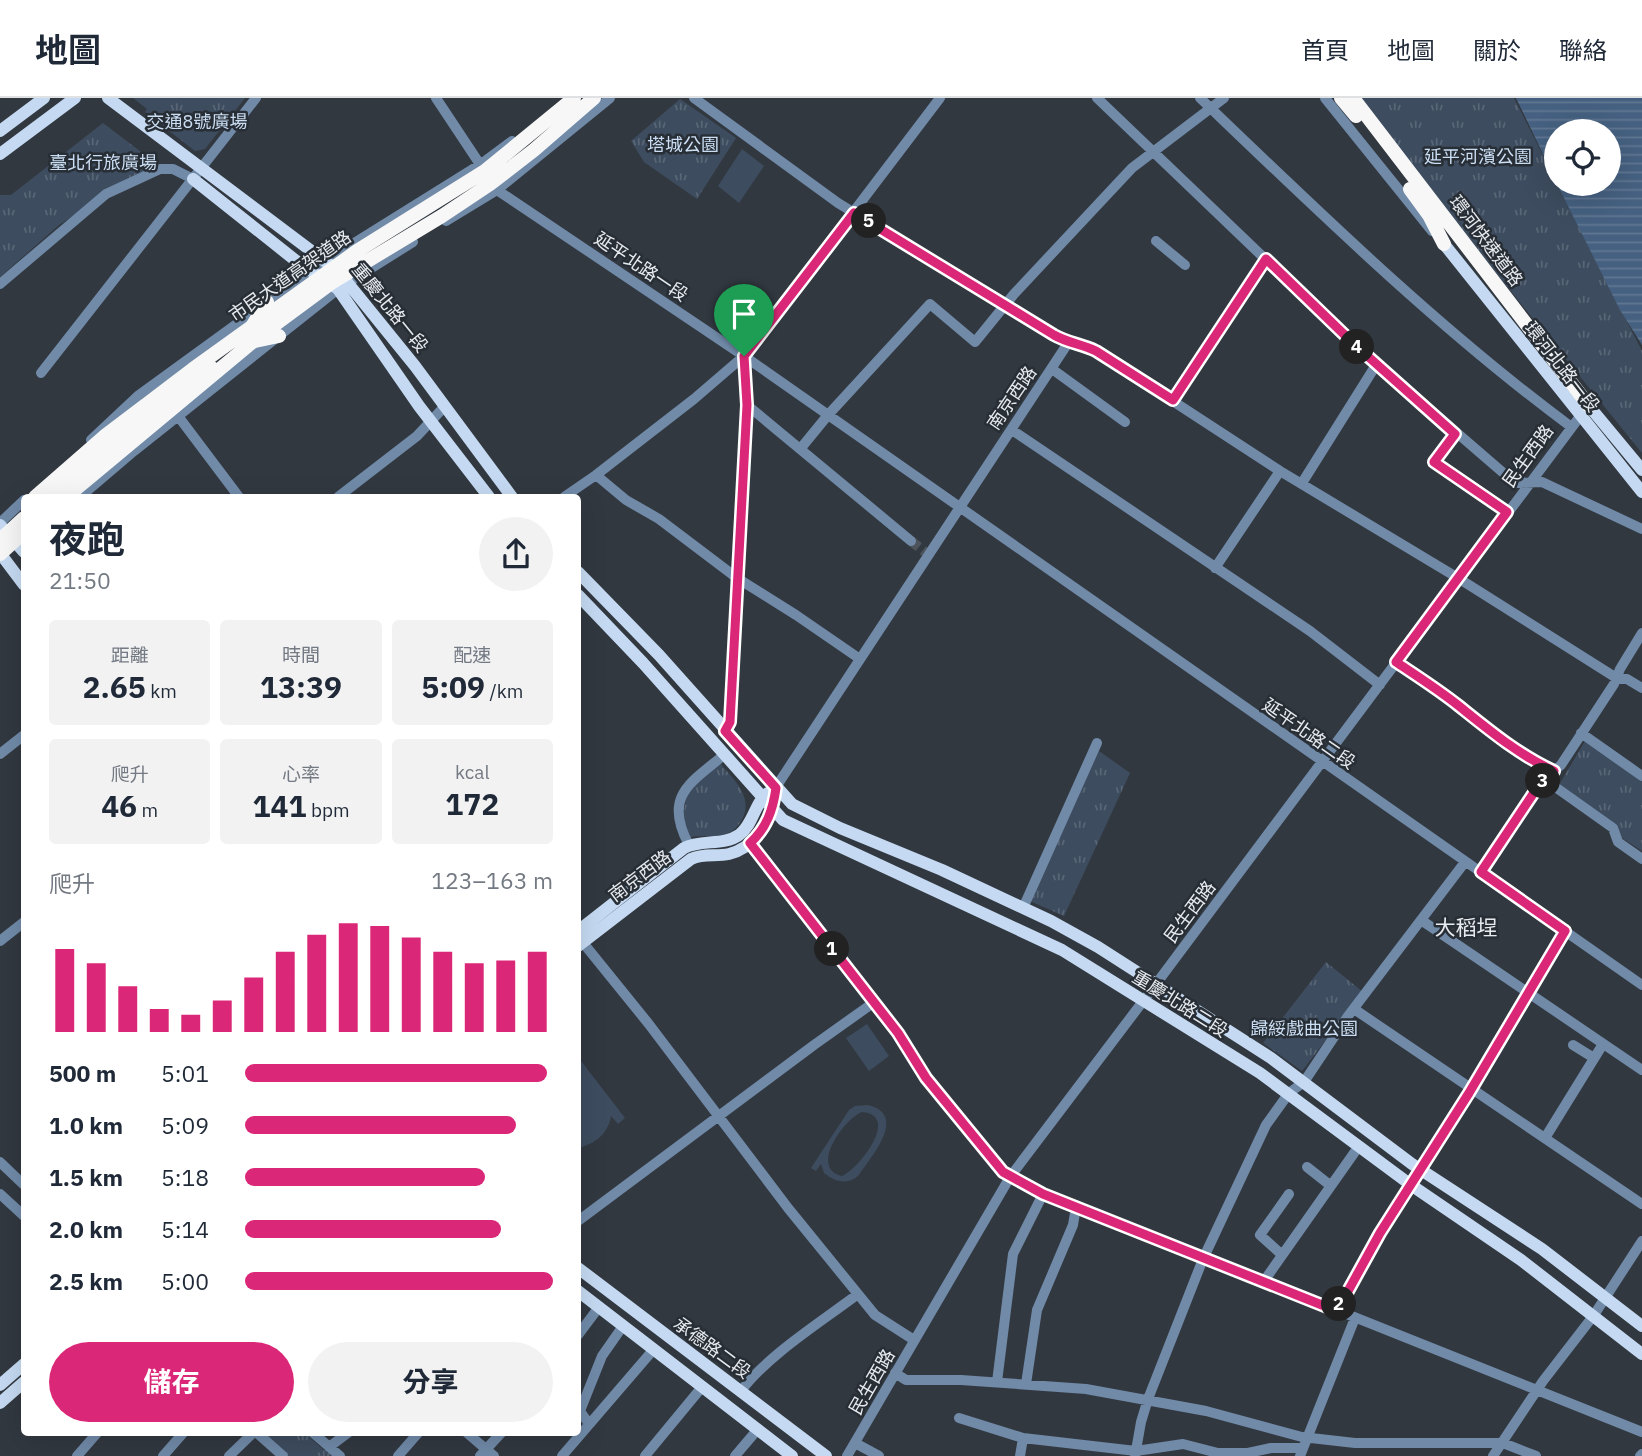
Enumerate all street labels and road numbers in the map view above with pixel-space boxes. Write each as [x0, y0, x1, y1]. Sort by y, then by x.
street label: 環河快速道路 [1445, 191, 1528, 291]
street label: 市民大道高架道路 [224, 225, 355, 326]
street label: 延平北路一段 [590, 227, 692, 306]
street label: 重慶北路一段 [347, 258, 433, 357]
street label: 環河北路一段 [1520, 317, 1605, 416]
street label: 南京西路 [982, 361, 1041, 434]
street label: 民生西路 [1497, 420, 1558, 492]
street label: 延平北路二段 [1258, 693, 1360, 774]
street label: 南京西路 [604, 845, 675, 906]
street label: 民生西路 [1159, 876, 1220, 947]
street label: 重慶北路二段 [1128, 965, 1232, 1042]
street label: 承德路二段 [669, 1312, 755, 1383]
street label: 民生西路 [844, 1345, 900, 1419]

